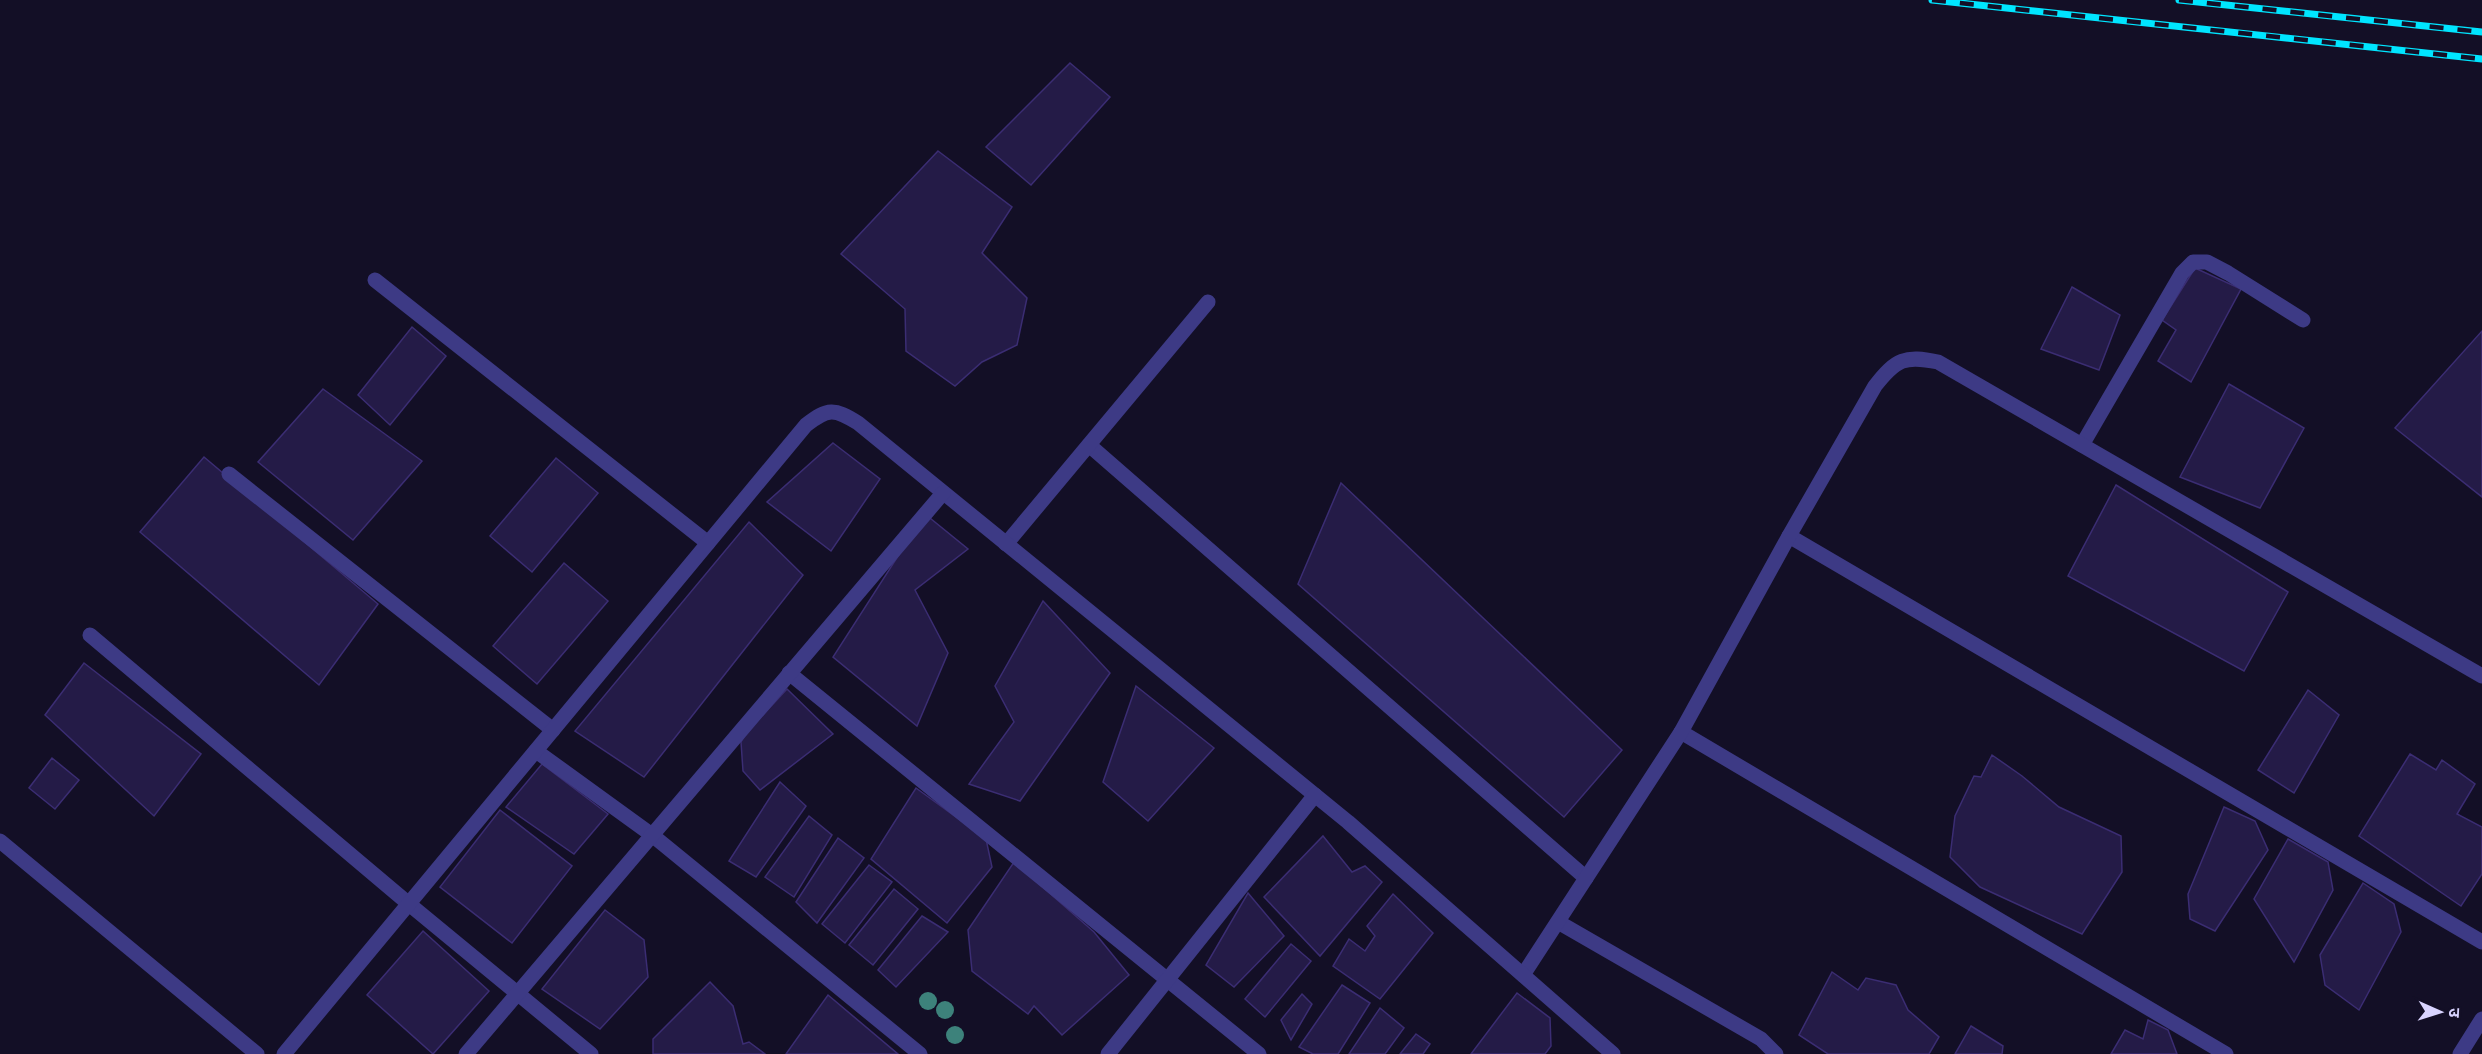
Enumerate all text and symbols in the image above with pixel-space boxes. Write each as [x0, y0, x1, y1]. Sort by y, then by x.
north arrow [2410, 982, 2470, 1042]
text: उ [2445, 1008, 2464, 1019]

